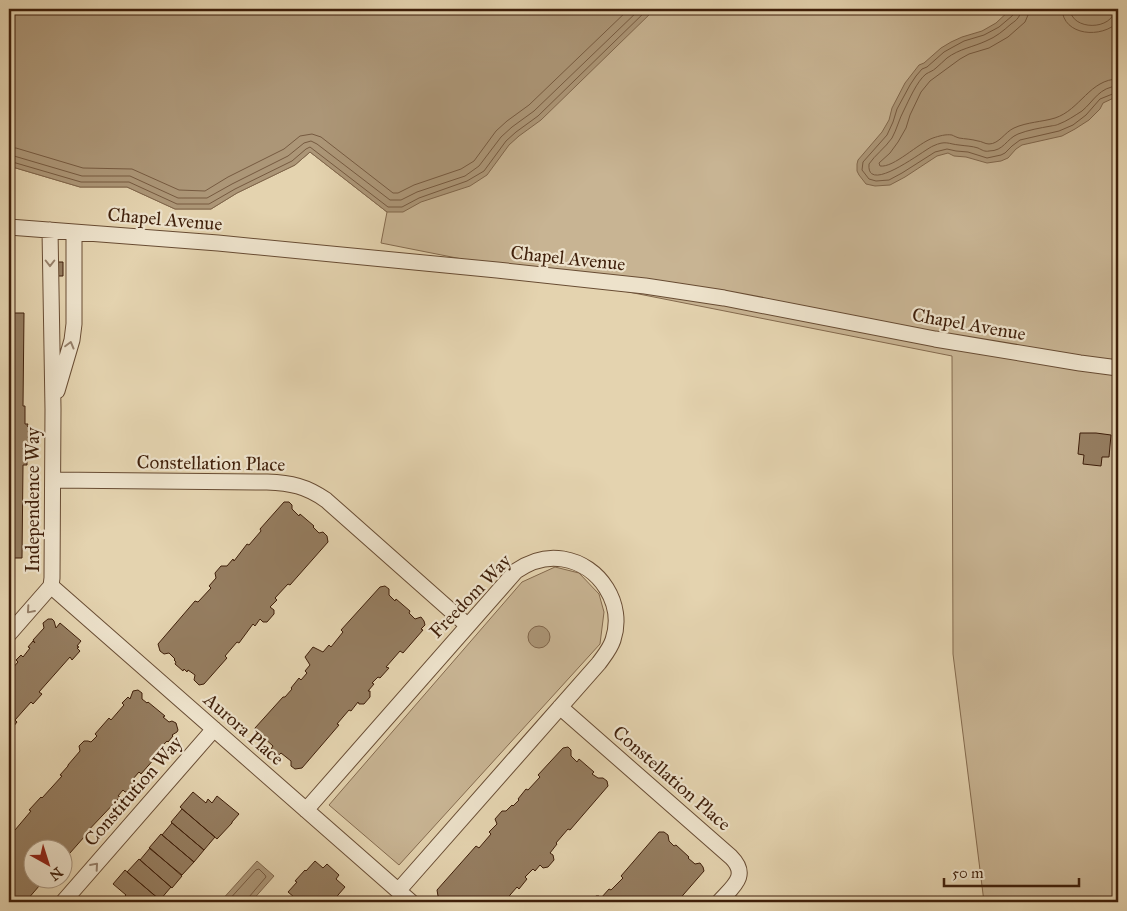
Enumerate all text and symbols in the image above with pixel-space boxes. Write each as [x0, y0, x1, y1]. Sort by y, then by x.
street label: Chapel Avenue [107, 203, 223, 235]
street label: Chapel Avenue [509, 241, 627, 275]
one-way arrow [45, 260, 55, 268]
street label: Chapel Avenue [910, 303, 1028, 345]
one-way arrow [65, 342, 75, 350]
street label: Independence Way [21, 426, 44, 573]
street label: Constellation Place [136, 450, 286, 476]
street label: Freedom Way [424, 548, 516, 643]
one-way arrow [27, 605, 36, 614]
street label: Aurora Place [198, 687, 289, 770]
street label: Constellation Place [608, 721, 736, 836]
street label: Constitution Way [79, 730, 188, 851]
north arrow [22, 838, 72, 888]
scale bar [944, 856, 1080, 888]
one-way arrow [89, 862, 98, 871]
text: N [46, 863, 66, 884]
text: 50 m [952, 864, 984, 882]

